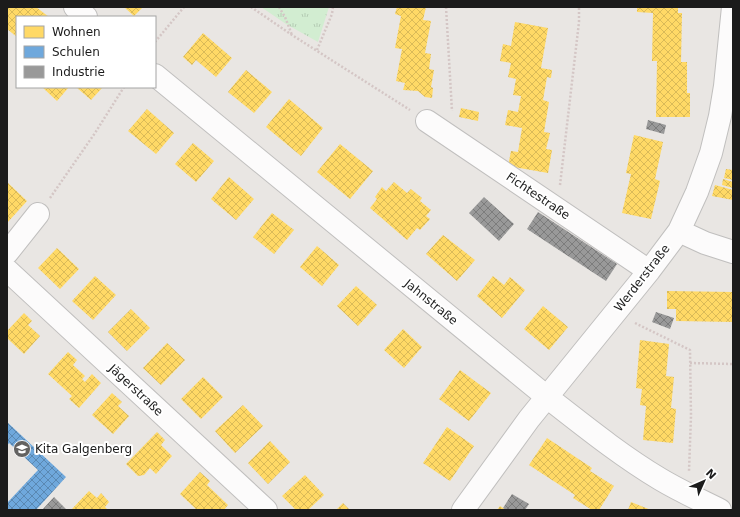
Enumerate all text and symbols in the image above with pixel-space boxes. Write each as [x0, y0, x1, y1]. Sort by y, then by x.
legend [16, 16, 156, 88]
text: Wohnen [52, 25, 101, 39]
text: Schulen [52, 45, 100, 59]
text: Industrie [52, 65, 105, 79]
street label: Fichtestraße [503, 170, 573, 222]
street label: Werderstraße [611, 242, 673, 314]
street label: Jahnstraße [401, 276, 460, 328]
street label: Jägerstraße [105, 361, 166, 419]
school or university icon: Kita Galgenberg [12, 439, 32, 459]
place label: Kita Galgenberg [35, 442, 132, 456]
north arrow [684, 461, 724, 501]
text: N [703, 466, 719, 482]

